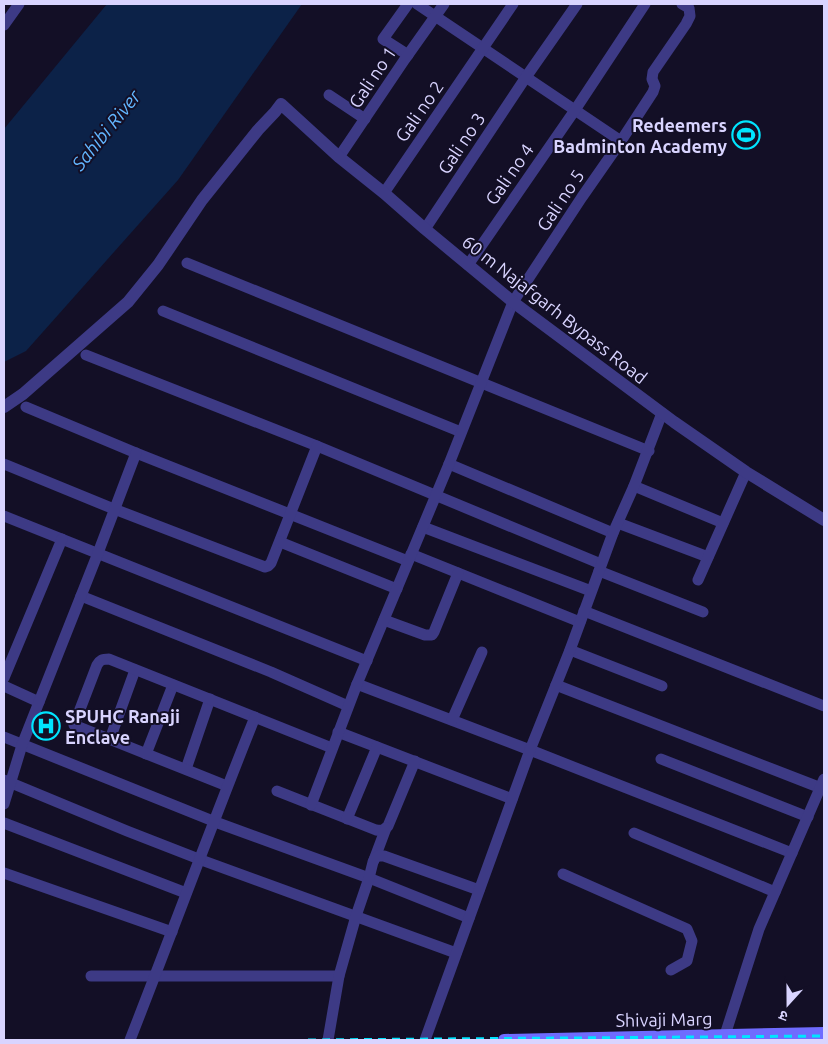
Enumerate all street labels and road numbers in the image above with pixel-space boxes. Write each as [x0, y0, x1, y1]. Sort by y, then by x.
street label: Gali no 1 [344, 43, 400, 111]
street label: Gali no 2 [391, 77, 447, 145]
street label: Gali no 3 [433, 109, 489, 177]
street label: Gali no 4 [481, 140, 537, 208]
street label: Gali no 5 [532, 166, 588, 234]
street label: 60 m Najafgarh Bypass Road [459, 231, 651, 387]
street label: Shivaji Marg [615, 1008, 713, 1030]

